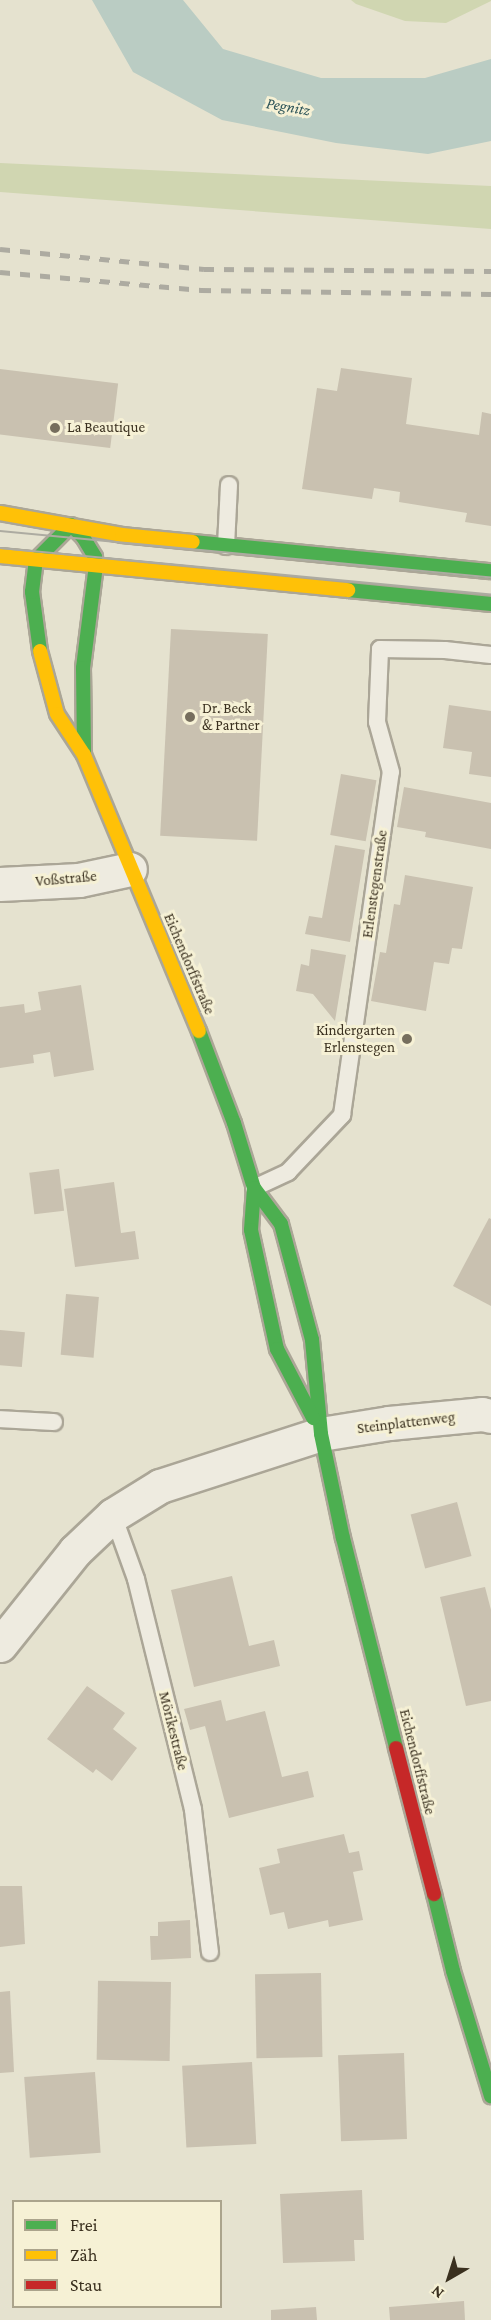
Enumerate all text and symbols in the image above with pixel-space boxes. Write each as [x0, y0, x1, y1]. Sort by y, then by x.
water label: Pegnitz [265, 94, 311, 120]
place label: La Beautique [67, 419, 145, 437]
marker: La Beautique [48, 421, 62, 435]
place label: Dr. Beck & Partner [202, 699, 260, 734]
marker: Dr. Beck & Partner [183, 710, 197, 724]
street label: Erlenstegenstraße [359, 829, 391, 939]
street label: Voßstraße [35, 867, 97, 891]
street label: Eichendorffstraße [160, 911, 218, 1017]
place label: Kindergarten Erlenstegen [316, 1021, 395, 1056]
marker: Kindergarten Erlenstegen [400, 1032, 414, 1046]
street label: Steinplattenweg [356, 1408, 456, 1438]
street label: Mörikestraße [155, 1690, 191, 1772]
street label: Eichendorffstraße [395, 1707, 439, 1817]
legend [12, 2200, 222, 2308]
text: Frei [70, 2215, 97, 2235]
text: Zäh [70, 2245, 97, 2265]
north arrow [419, 2248, 479, 2308]
text: Stau [70, 2275, 102, 2295]
text: N [428, 2282, 447, 2302]

